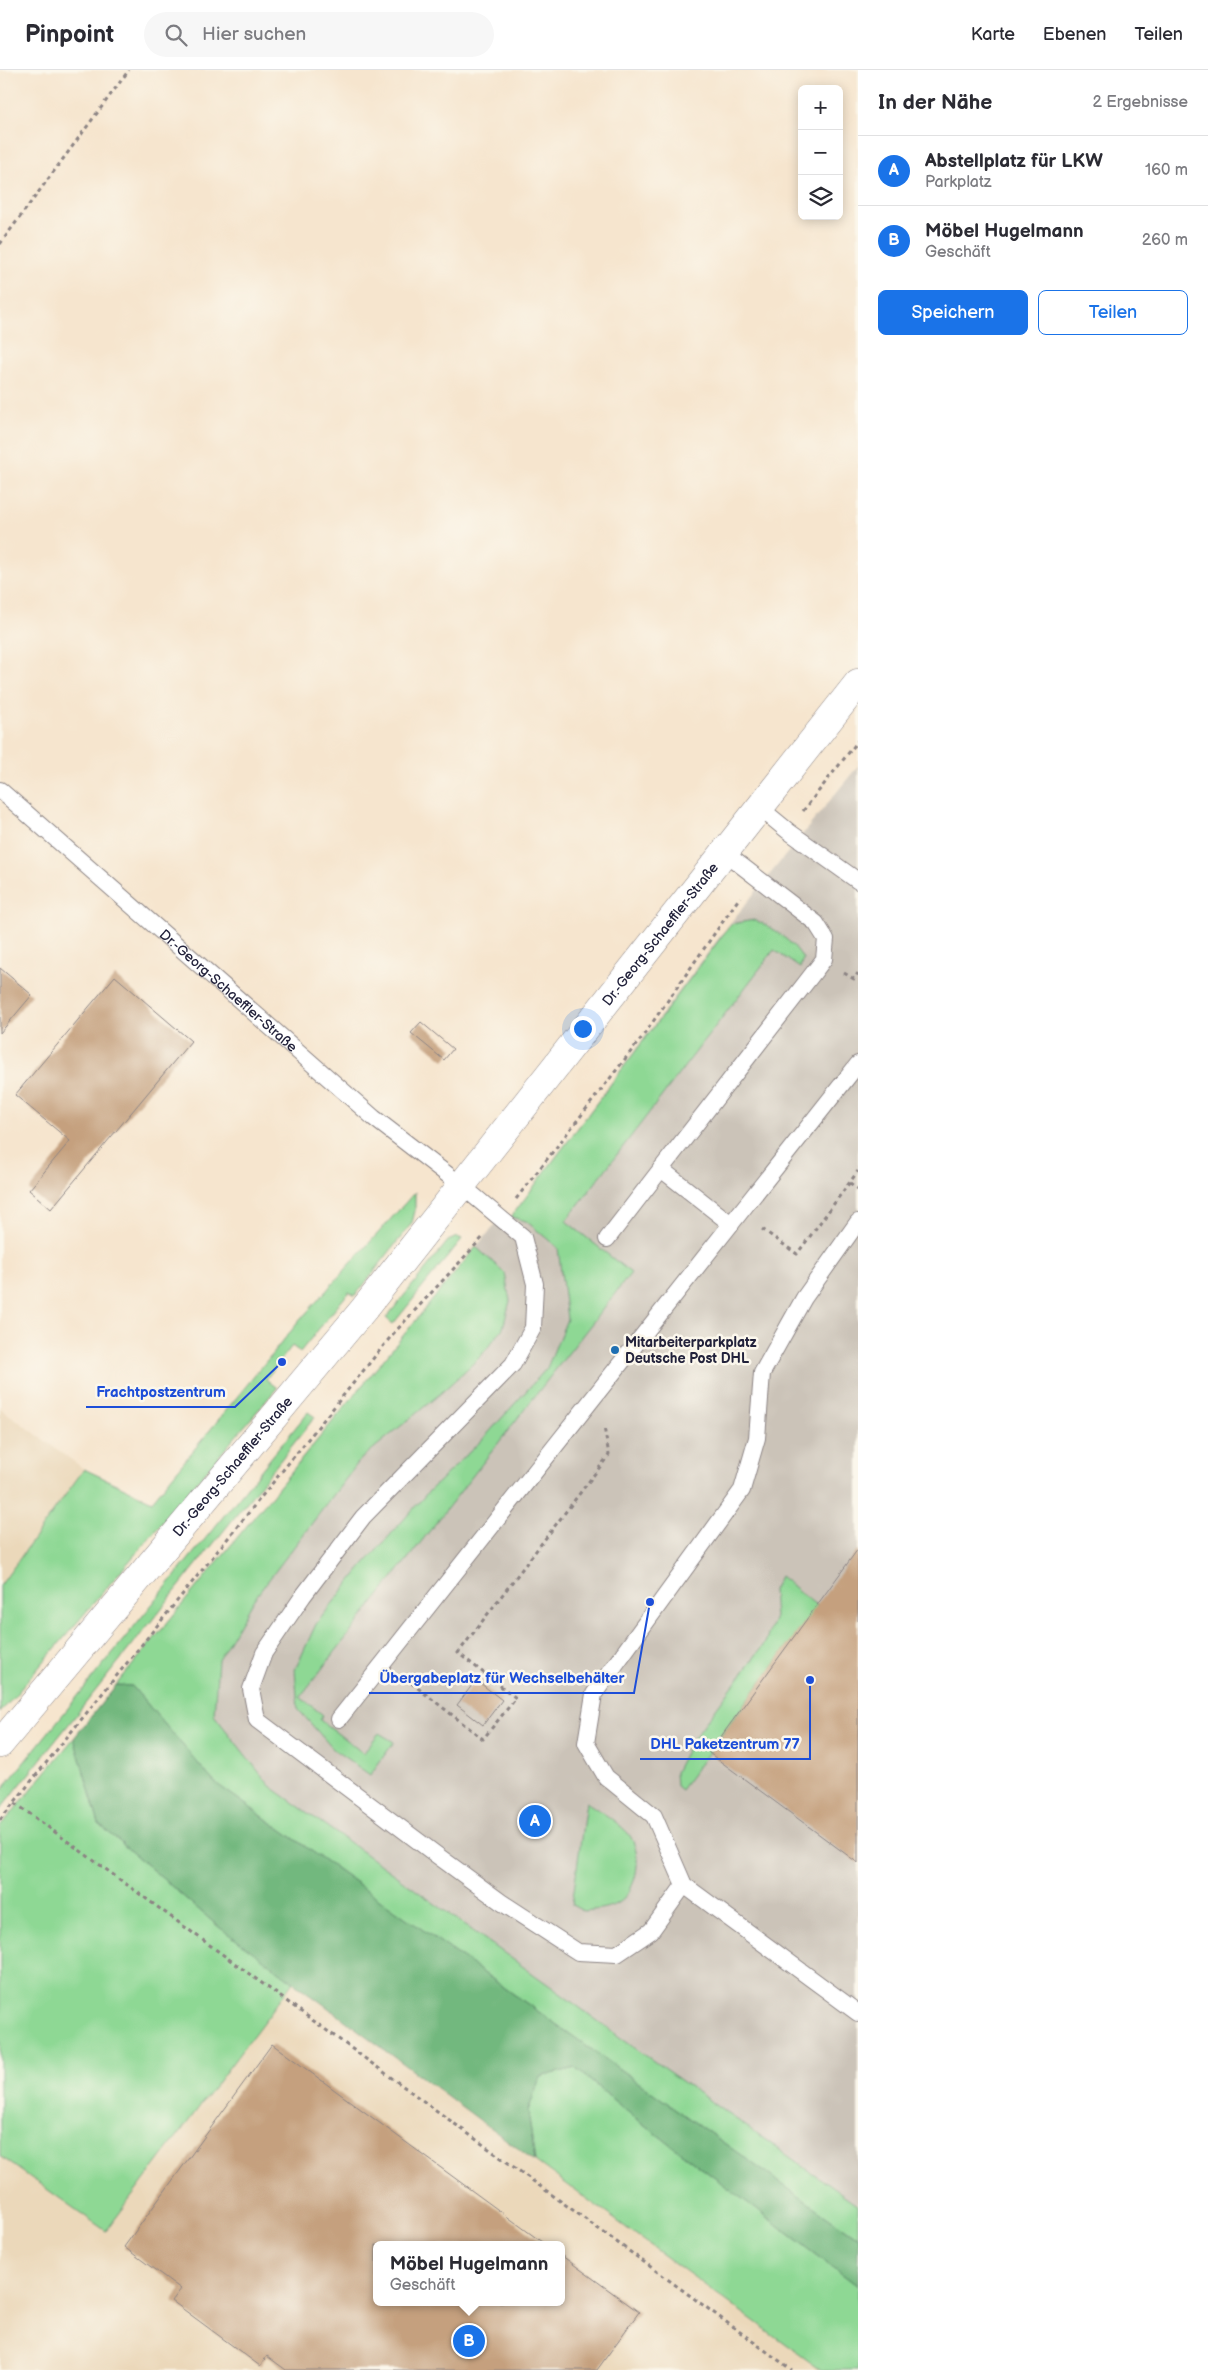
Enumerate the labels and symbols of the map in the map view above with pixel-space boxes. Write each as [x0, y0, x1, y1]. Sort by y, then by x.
street label: Dr.-Georg-Schaeffler-Straße [599, 859, 722, 1009]
street label: Dr.-Georg-Schaeffler-Straße [156, 926, 301, 1056]
your location [570, 1016, 596, 1042]
place label: Mitarbeiterparkplatz Deutsche Post DHL [625, 1334, 757, 1367]
marker: Mitarbeiterparkplatz Deutsche Post DHL [609, 1344, 621, 1356]
callout: Frachtpostzentrum [86, 1377, 235, 1407]
text: Frachtpostzentrum [96, 1383, 226, 1402]
street label: Dr.-Georg-Schaeffler-Straße [169, 1393, 296, 1540]
callout: Übergabeplatz für Wechselbehälter [369, 1663, 634, 1693]
text: Übergabeplatz für Wechselbehälter [380, 1669, 625, 1688]
callout: DHL Paketzentrum 77 [640, 1729, 810, 1759]
text: DHL Paketzentrum 77 [650, 1735, 800, 1754]
pin: A [519, 1802, 551, 1840]
pin: B [453, 2322, 485, 2360]

